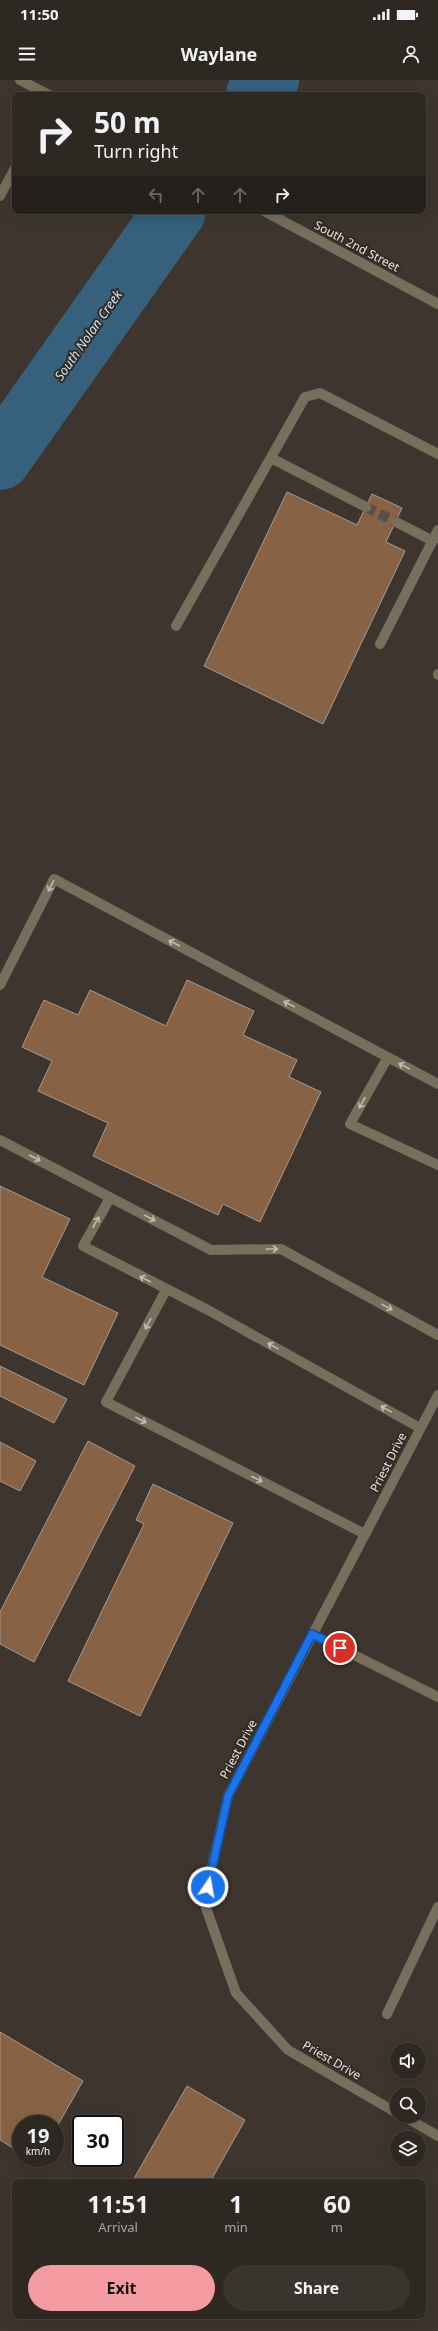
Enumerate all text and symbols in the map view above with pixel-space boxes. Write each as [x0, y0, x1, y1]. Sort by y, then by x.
text: 11:50 [20, 4, 59, 24]
text: Waylane [181, 42, 257, 66]
icon: menu [16, 43, 38, 65]
icon: person [400, 43, 422, 65]
text: 50 m [94, 103, 161, 141]
icon: right [28, 108, 80, 160]
text: Turn right [94, 139, 178, 163]
icon: left [145, 184, 167, 206]
icon: ahead [187, 184, 209, 206]
icon: ahead [229, 184, 251, 206]
icon: right [271, 184, 293, 206]
street label: South 2nd Street [311, 216, 403, 276]
water label: South Nolan Creek [50, 286, 126, 384]
one-way arrow [46, 880, 54, 892]
one-way arrow [168, 939, 180, 946]
one-way arrow [283, 1000, 295, 1008]
one-way arrow [398, 1061, 410, 1069]
one-way arrow [358, 1097, 366, 1109]
one-way arrow [28, 1155, 40, 1163]
one-way arrow [144, 1215, 156, 1222]
one-way arrow [93, 1216, 101, 1228]
one-way arrow [265, 1245, 278, 1253]
one-way arrow [140, 1275, 152, 1282]
one-way arrow [381, 1304, 393, 1312]
one-way arrow [143, 1318, 151, 1330]
one-way arrow [267, 1342, 279, 1350]
one-way arrow [380, 1405, 392, 1413]
one-way arrow [135, 1416, 147, 1424]
street label: Priest Drive [366, 1429, 410, 1495]
one-way arrow [250, 1476, 262, 1483]
pin [323, 1631, 357, 1665]
icon: arrive [329, 1637, 351, 1659]
street label: Priest Drive [215, 1716, 261, 1782]
position arrow [187, 1866, 229, 1908]
street label: Priest Drive [300, 2036, 365, 2084]
map controls [390, 2043, 426, 2167]
button: sound [390, 2043, 426, 2079]
button: search [390, 2087, 426, 2123]
speed limit sign: 30 [72, 2115, 124, 2167]
text: 19 [27, 2122, 49, 2149]
button: layers [390, 2131, 426, 2167]
text: km/h [26, 2144, 50, 2158]
text: 11:51 [87, 2187, 149, 2220]
text: 1 [229, 2187, 243, 2220]
text: 60 [323, 2187, 351, 2220]
text: Arrival [98, 2218, 138, 2236]
text: min [224, 2218, 248, 2236]
text: m [331, 2218, 343, 2236]
button: Exit [28, 2265, 215, 2311]
button: Share [223, 2265, 410, 2311]

